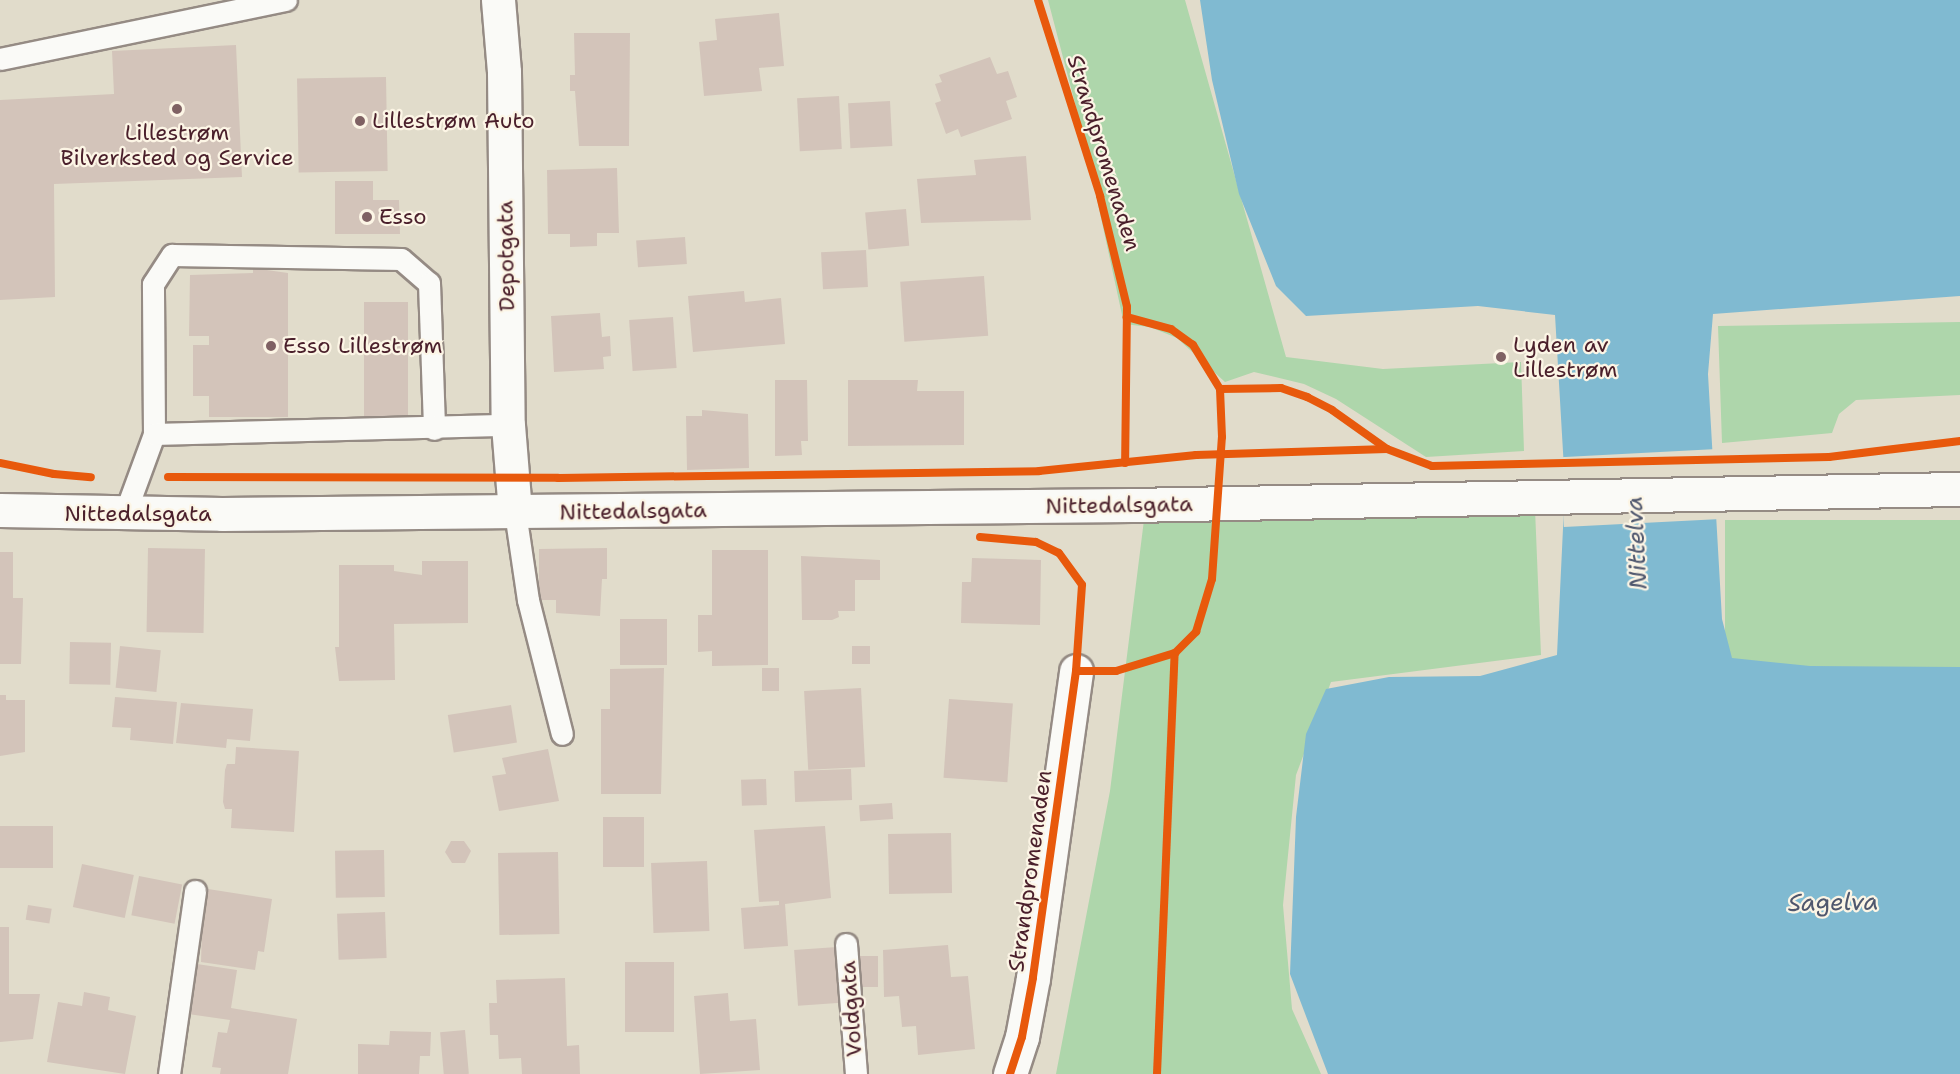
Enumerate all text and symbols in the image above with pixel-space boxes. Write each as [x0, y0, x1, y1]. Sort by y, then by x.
street label: Strandpromenaden [1062, 52, 1146, 254]
marker: Lillestrøm Bilverksted og Service [170, 102, 184, 116]
place label: Lillestrøm Auto [372, 108, 535, 134]
marker: Lillestrøm Auto [353, 114, 367, 128]
place label: Lillestrøm Bilverksted og Service [60, 119, 294, 170]
street label: Depotgata [492, 200, 520, 312]
place label: Esso [379, 204, 427, 230]
marker: Esso [360, 210, 374, 224]
place label: Lyden av Lillestrøm [1513, 331, 1617, 382]
place label: Esso Lillestrøm [283, 333, 442, 359]
marker: Esso Lillestrøm [264, 339, 278, 353]
marker: Lyden av Lillestrøm [1494, 350, 1508, 364]
street label: Nittedalsgata [1045, 491, 1193, 519]
water label: Nittelva [1620, 496, 1654, 590]
street label: Nittedalsgata [559, 497, 707, 525]
street label: Nittedalsgata [64, 501, 212, 527]
street label: Strandpromenaden [1003, 768, 1057, 974]
water label: Sagelva [1788, 888, 1878, 918]
street label: Voldgata [834, 960, 868, 1058]

